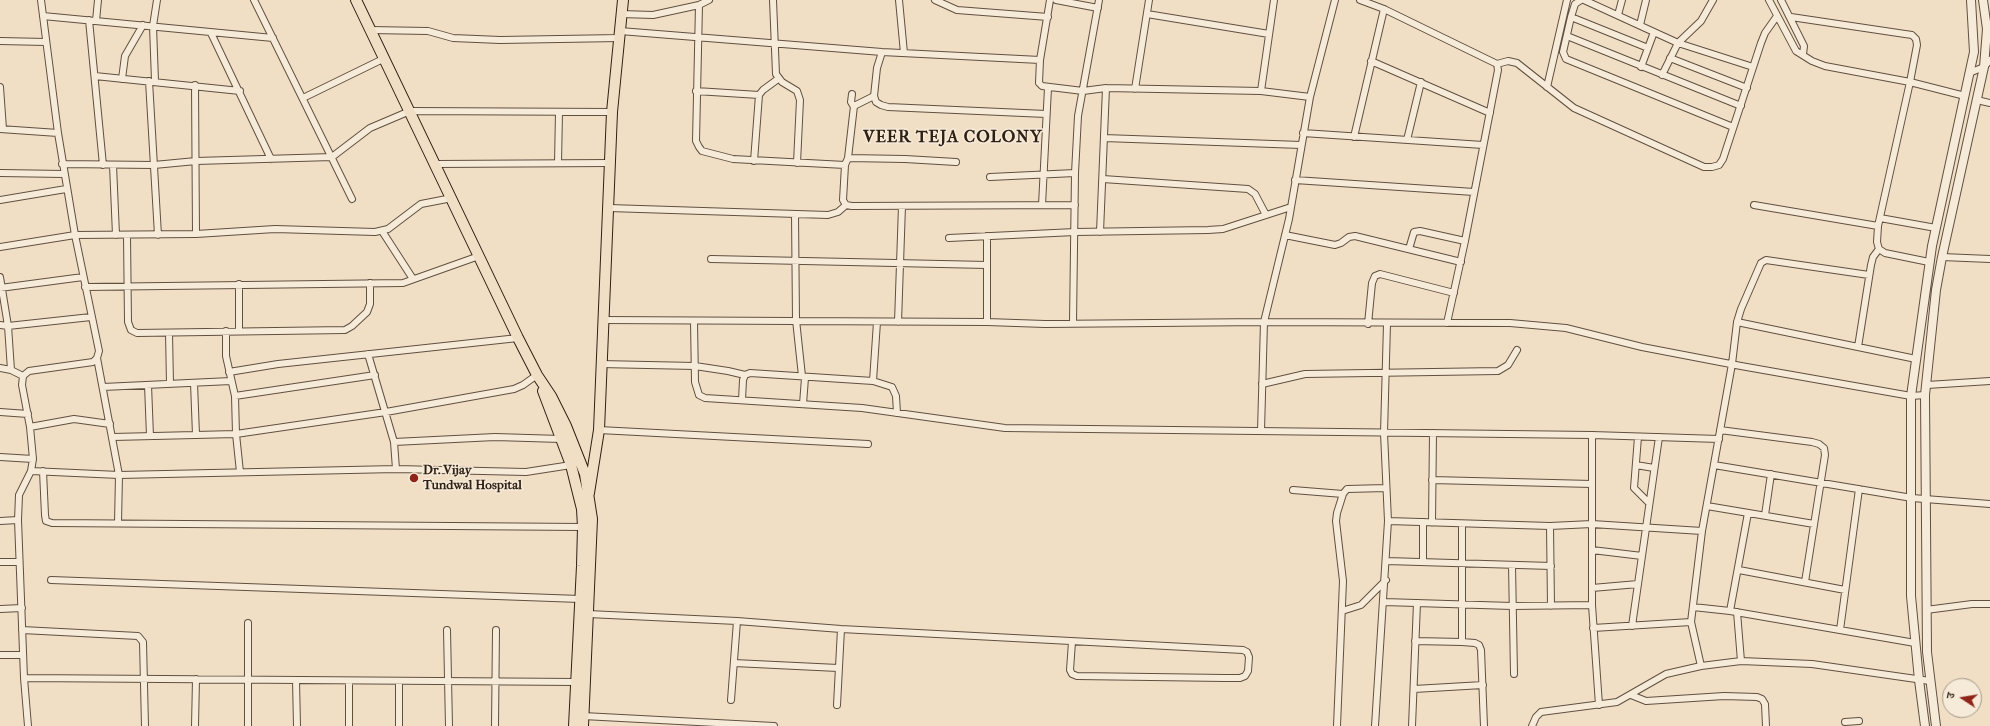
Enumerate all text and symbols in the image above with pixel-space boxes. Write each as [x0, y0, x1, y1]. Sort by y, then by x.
district label: VEER TEJA COLONY [863, 128, 1043, 148]
place label: Dr. Vijay Tundwal Hospital [423, 463, 522, 494]
marker: Dr. Vijay Tundwal Hospital [408, 472, 420, 484]
north arrow [1942, 678, 1982, 718]
text: उ [1944, 692, 1958, 700]

